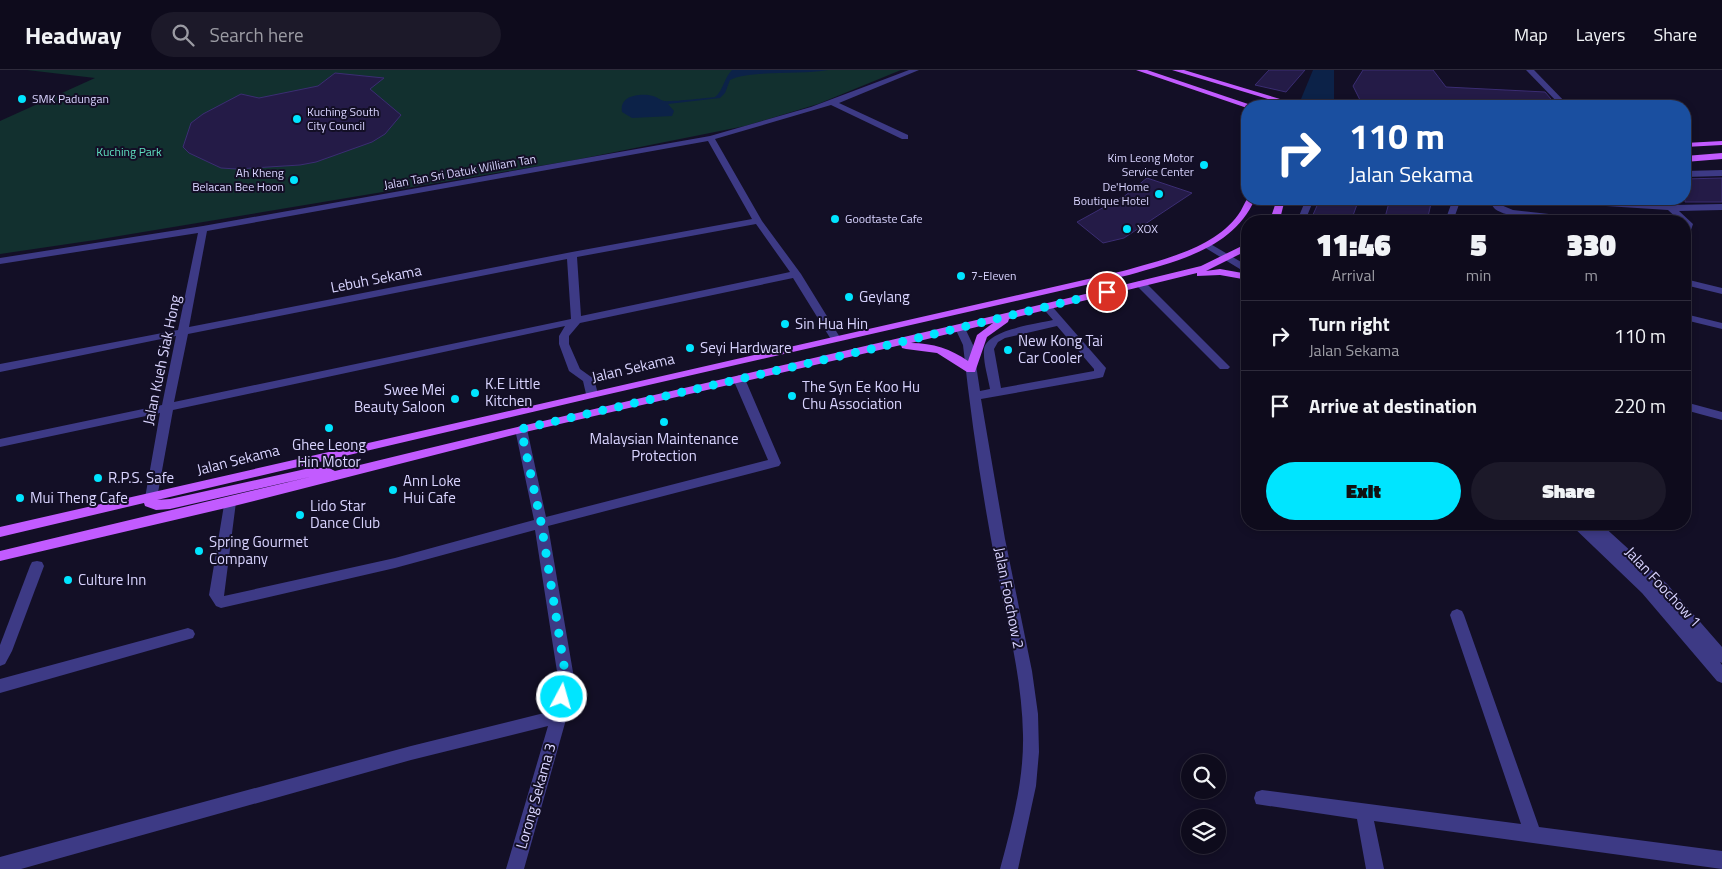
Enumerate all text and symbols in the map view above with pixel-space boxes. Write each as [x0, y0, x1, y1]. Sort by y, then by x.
search box [151, 12, 501, 57]
text: Headway [25, 17, 121, 53]
text: Search here [209, 20, 304, 49]
icon: search [169, 21, 197, 49]
text: Map [1514, 21, 1548, 48]
text: Layers [1576, 21, 1625, 48]
text: Share [1653, 21, 1697, 48]
place label: SMK Padungan [32, 89, 109, 108]
marker: SMK Padungan [16, 93, 28, 105]
place label: Kuching South City Council [307, 102, 379, 135]
text: 110 m [1349, 109, 1445, 163]
marker: Kuching South City Council [291, 113, 303, 125]
icon: right [1266, 120, 1331, 185]
park label: Kuching Park [96, 142, 162, 161]
place label: Kim Leong Motor Service Center [1108, 148, 1194, 181]
street label: Jalan Tan Sri Datuk William Tan [382, 149, 537, 194]
text: Jalan Sekama [1349, 157, 1473, 191]
marker: Kim Leong Motor Service Center [1198, 159, 1210, 171]
place label: Ah Kheng Belacan Bee Hoon [192, 163, 284, 196]
marker: Ah Kheng Belacan Bee Hoon [288, 174, 300, 186]
place label: De'Home Boutique Hotel [1073, 177, 1149, 210]
marker: De'Home Boutique Hotel [1153, 188, 1165, 200]
place label: Goodtaste Cafe [845, 209, 923, 228]
marker: Goodtaste Cafe [829, 213, 841, 225]
place label: XOX [1137, 219, 1158, 238]
text: 11:46 [1316, 222, 1391, 268]
text: 5 [1470, 222, 1487, 268]
text: 330 [1566, 222, 1616, 268]
marker: XOX [1121, 223, 1133, 235]
street label: Lebuh Sekama [328, 258, 424, 299]
text: Arrival [1332, 263, 1375, 287]
text: min [1466, 263, 1491, 287]
text: m [1584, 263, 1598, 287]
place label: 7-Eleven [971, 266, 1017, 285]
marker: 7-Eleven [955, 270, 967, 282]
pin [1086, 271, 1128, 313]
icon: arrive [1093, 278, 1121, 306]
place label: Geylang [859, 285, 910, 308]
marker: Geylang [843, 291, 855, 303]
street label: Jalan Kueh Siak Hong [136, 292, 187, 427]
text: Turn right [1309, 309, 1390, 338]
place label: Sin Hua Hin [795, 312, 868, 335]
marker: Sin Hua Hin [779, 318, 791, 330]
text: 110 m [1614, 321, 1666, 350]
icon: right [1266, 322, 1294, 350]
place label: New Kong Tai Car Cooler [1018, 329, 1103, 369]
place label: Seyi Hardware [700, 336, 791, 359]
text: Jalan Sekama [1309, 338, 1399, 362]
marker: Seyi Hardware [684, 342, 696, 354]
marker: New Kong Tai Car Cooler [1002, 344, 1014, 356]
street label: Jalan Sekama [589, 347, 677, 388]
place label: K.E Little Kitchen [485, 372, 540, 412]
place label: The Syn Ee Koo Hu Chu Association [802, 375, 920, 415]
place label: Swee Mei Beauty Saloon [354, 378, 445, 418]
marker: K.E Little Kitchen [469, 387, 481, 399]
marker: The Syn Ee Koo Hu Chu Association [786, 390, 798, 402]
text: Arrive at destination [1309, 391, 1477, 420]
text: 220 m [1614, 391, 1666, 420]
icon: arrive [1266, 392, 1294, 420]
marker: Swee Mei Beauty Saloon [449, 393, 461, 405]
marker: Malaysian Maintenance Protection [658, 416, 670, 428]
marker: Ghee Leong Hin Motor [323, 422, 335, 434]
place label: Malaysian Maintenance Protection [589, 427, 739, 467]
place label: Ghee Leong Hin Motor [292, 433, 366, 473]
street label: Jalan Sekama [194, 438, 282, 481]
button: Exit [1266, 462, 1461, 520]
button: Share [1471, 462, 1666, 520]
place label: R.P.S. Safe [108, 466, 174, 489]
place label: Ann Loke Hui Cafe [403, 469, 461, 509]
marker: R.P.S. Safe [92, 472, 104, 484]
marker: Ann Loke Hui Cafe [387, 484, 399, 496]
place label: Mui Theng Cafe [30, 486, 128, 509]
marker: Mui Theng Cafe [14, 492, 26, 504]
place label: Lido Star Dance Club [310, 494, 380, 534]
marker: Lido Star Dance Club [294, 509, 306, 521]
place label: Spring Gourmet Company [209, 530, 309, 570]
street label: Jalan Foochow 1 [1620, 541, 1707, 632]
marker: Spring Gourmet Company [193, 545, 205, 557]
street label: Jalan Foochow 2 [988, 545, 1031, 651]
place label: Culture Inn [78, 568, 146, 591]
marker: Culture Inn [62, 574, 74, 586]
position arrow [535, 670, 587, 722]
street label: Lorong Sekama 3 [509, 740, 562, 852]
map controls [1181, 754, 1226, 854]
button: search [1181, 754, 1226, 799]
button: layers [1181, 809, 1226, 854]

